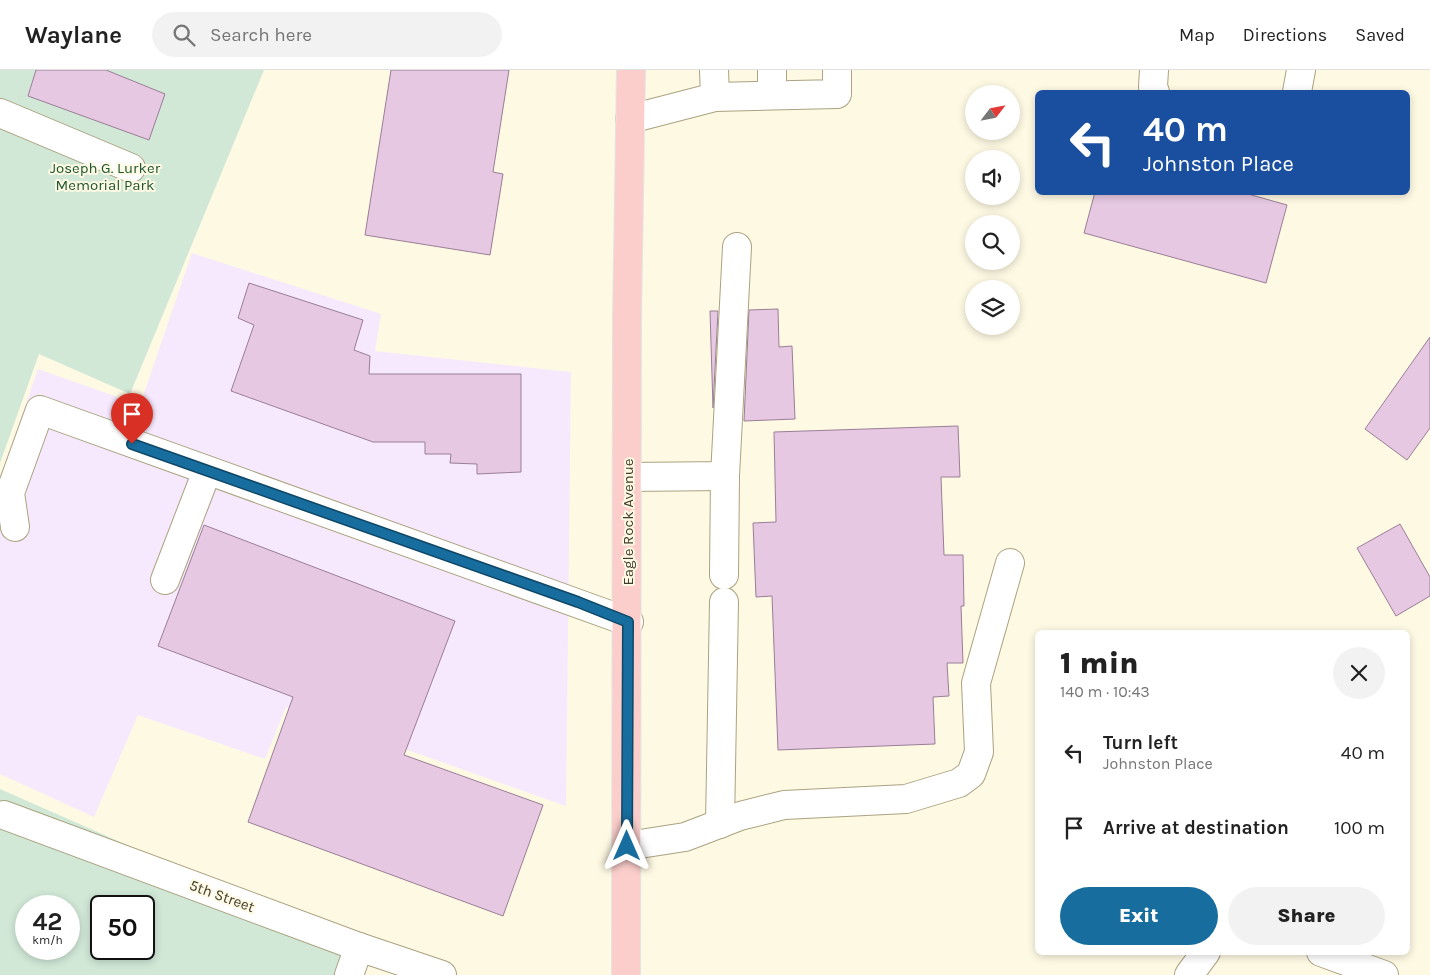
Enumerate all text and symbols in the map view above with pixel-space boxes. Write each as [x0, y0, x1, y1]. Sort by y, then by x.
search box [152, 12, 502, 57]
text: Waylane [25, 21, 122, 49]
icon: search [170, 21, 198, 49]
text: Search here [210, 24, 312, 46]
text: Map [1179, 24, 1215, 46]
text: Directions [1243, 24, 1327, 46]
text: Saved [1355, 24, 1405, 46]
north arrow [965, 85, 1020, 140]
map controls [965, 85, 1020, 335]
text: 40 m [1143, 109, 1228, 150]
icon: left [1060, 110, 1125, 175]
button: sound [965, 150, 1020, 205]
text: Johnston Place [1143, 151, 1294, 177]
park label: Joseph G. Lurker Memorial Park [50, 159, 161, 194]
button: search [965, 215, 1020, 270]
button: layers [965, 280, 1020, 335]
pin [111, 393, 153, 444]
icon: arrive [118, 400, 146, 428]
street label: Eagle Rock Avenue [619, 458, 637, 586]
text: 1 min [1060, 645, 1139, 681]
button: close [1333, 647, 1385, 699]
text: 140 m · 10:43 [1060, 682, 1150, 701]
text: Turn left [1103, 732, 1178, 754]
icon: left [1060, 739, 1088, 767]
text: 40 m [1341, 742, 1385, 764]
text: Johnston Place [1103, 754, 1213, 773]
icon: arrive [1060, 814, 1088, 842]
text: Arrive at destination [1103, 817, 1289, 839]
text: 100 m [1334, 817, 1385, 839]
position arrow [600, 819, 652, 871]
street label: 5th Street [187, 876, 257, 916]
button: Exit [1060, 887, 1218, 945]
button: Share [1228, 887, 1385, 945]
speed limit sign: 50 [90, 895, 155, 960]
text: 42 [32, 907, 63, 936]
text: km/h [32, 933, 63, 947]

